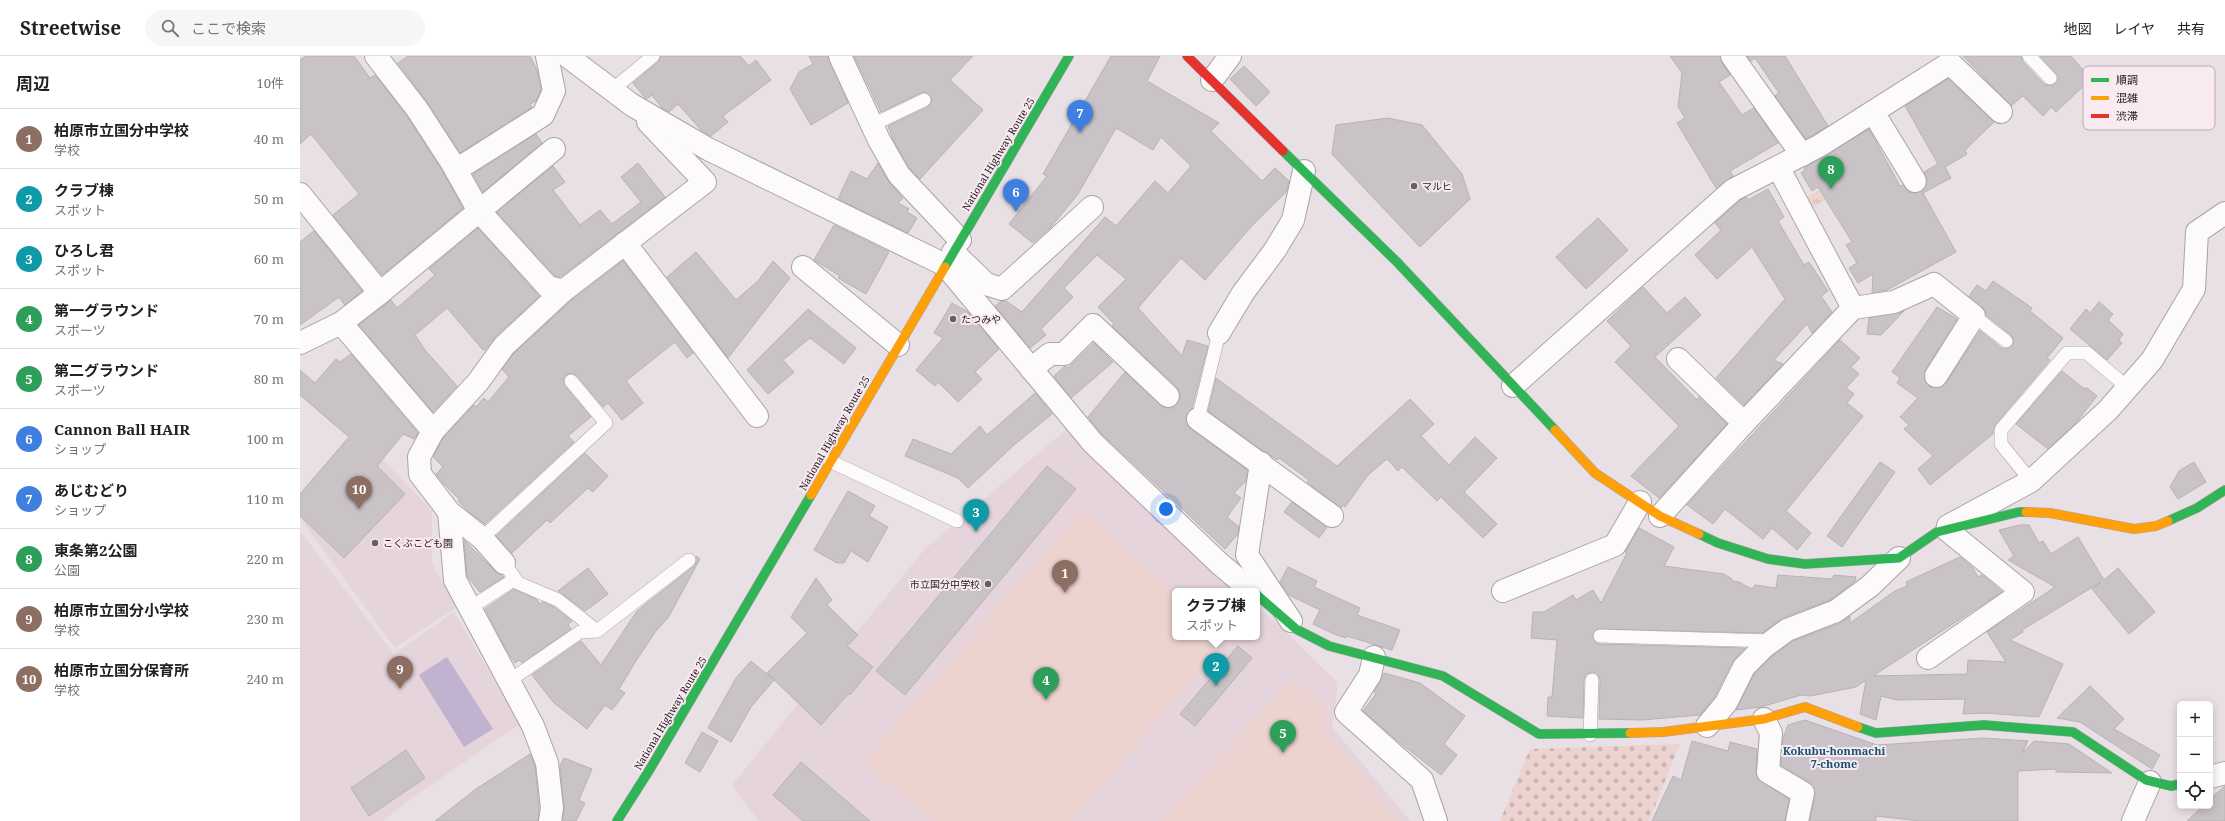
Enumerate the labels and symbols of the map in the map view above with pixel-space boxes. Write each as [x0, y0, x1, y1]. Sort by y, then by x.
legend [2083, 66, 2215, 130]
text: 順調 [2116, 72, 2138, 87]
text: 混雑 [2116, 90, 2138, 105]
street label: National Highway Route 25 [959, 95, 1037, 213]
pin: 7 [1067, 100, 1093, 133]
text: 渋滞 [2116, 108, 2138, 123]
pin: 8 [1818, 156, 1844, 189]
pin: 6 [1003, 179, 1029, 212]
place label: マルヒ [1422, 179, 1452, 193]
marker: マルヒ [1409, 181, 1419, 191]
place label: たつみや [961, 312, 1001, 326]
marker: たつみや [948, 314, 958, 324]
street label: National Highway Route 25 [795, 373, 873, 493]
pin: 10 [346, 476, 372, 509]
pin: 3 [963, 499, 989, 532]
your location [1156, 499, 1176, 519]
place label: こくぶこども園 [383, 536, 453, 550]
marker: こくぶこども園 [370, 538, 380, 548]
pin: 1 [1052, 560, 1078, 593]
place label: 市立国分中学校 [910, 577, 980, 591]
marker: 市立国分中学校 [983, 579, 993, 589]
pin: 2 [1203, 653, 1229, 686]
street label: National Highway Route 25 [631, 654, 709, 772]
pin: 9 [387, 656, 413, 689]
pin: 4 [1033, 667, 1059, 700]
pin: 5 [1270, 720, 1296, 753]
district label: Kokubu-honmachi 7-chome [1783, 743, 1885, 771]

